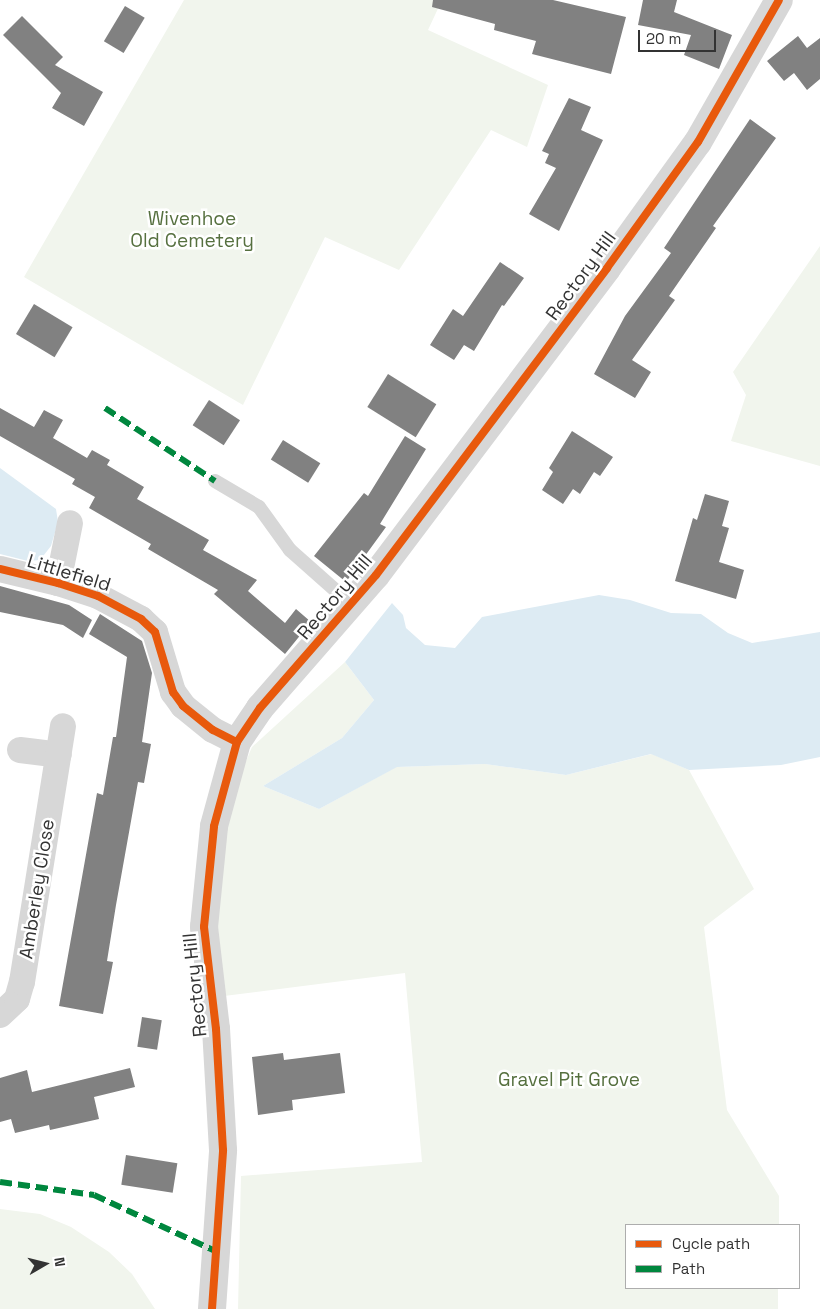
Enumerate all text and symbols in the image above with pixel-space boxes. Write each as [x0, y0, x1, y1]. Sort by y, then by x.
scale bar [640, 20, 718, 52]
text: 20 m [646, 29, 681, 48]
park label: Wivenhoe Old Cemetery [130, 208, 254, 252]
street label: Rectory Hill [541, 227, 621, 325]
street label: Littlefield [24, 550, 114, 596]
street label: Rectory Hill [293, 550, 377, 644]
street label: Amberley Close [15, 817, 59, 961]
street label: Rectory Hill [178, 932, 212, 1038]
park label: Gravel Pit Grove [498, 1069, 640, 1091]
legend [625, 1224, 800, 1289]
text: Cycle path [672, 1234, 750, 1253]
north arrow [20, 1239, 70, 1289]
text: N [50, 1256, 69, 1268]
text: Path [672, 1259, 705, 1278]

